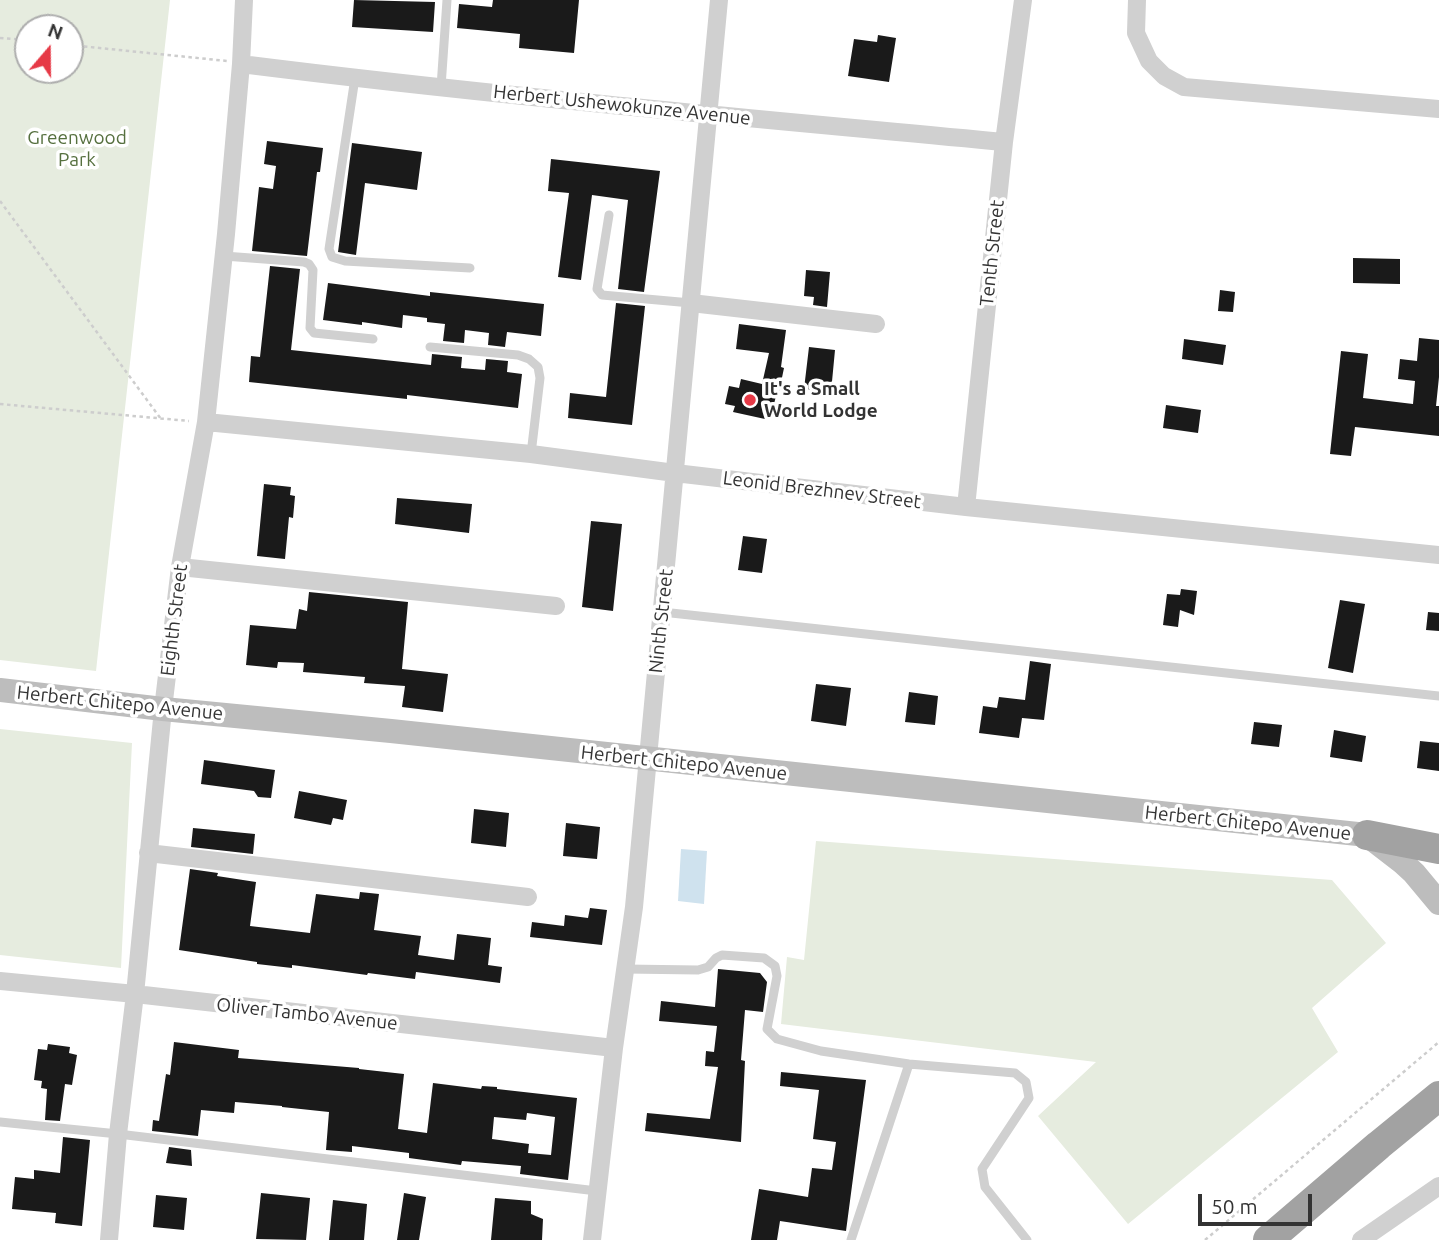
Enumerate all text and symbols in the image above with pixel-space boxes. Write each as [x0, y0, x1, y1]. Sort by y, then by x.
north arrow [14, 14, 84, 84]
text: N [45, 18, 66, 44]
street label: Herbert Ushewokunze Avenue [492, 80, 752, 130]
park label: Greenwood Park [27, 127, 127, 171]
street label: Tenth Street [975, 199, 1009, 307]
place label: It's a Small World Lodge [764, 378, 878, 422]
marker: It's a Small World Lodge [742, 392, 758, 408]
street label: Leonid Brezhnev Street [722, 467, 922, 513]
street label: Eighth Street [156, 563, 192, 677]
street label: Ninth Street [644, 568, 678, 674]
street label: Herbert Chitepo Avenue [16, 681, 224, 725]
street label: Herbert Chitepo Avenue [580, 741, 788, 785]
street label: Herbert Chitepo Avenue [1144, 801, 1352, 845]
street label: Oliver Tambo Avenue [215, 993, 399, 1035]
scale bar [1201, 1180, 1315, 1224]
text: 50 m [1211, 1194, 1258, 1218]

